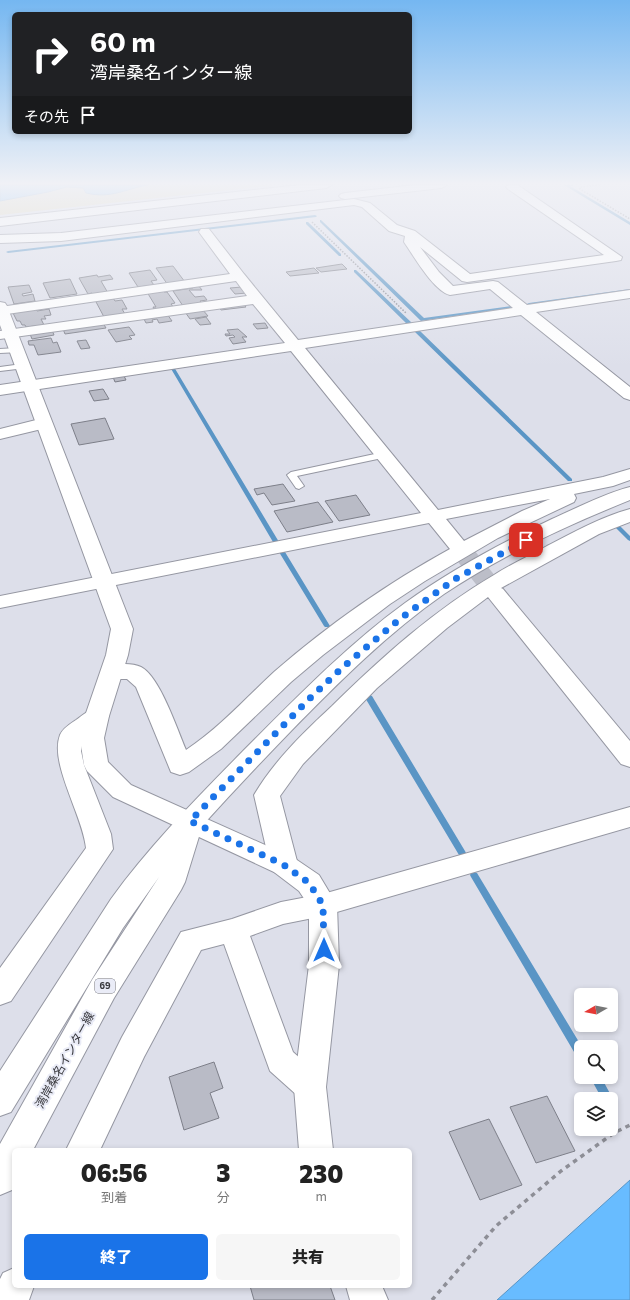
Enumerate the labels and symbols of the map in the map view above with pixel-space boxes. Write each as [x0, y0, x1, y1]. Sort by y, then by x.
pin [509, 523, 543, 557]
position arrow [303, 929, 345, 971]
road number: 69 [95, 979, 115, 993]
north arrow [574, 988, 618, 1032]
street label: 湾岸桑名インター線 [32, 1009, 96, 1110]

